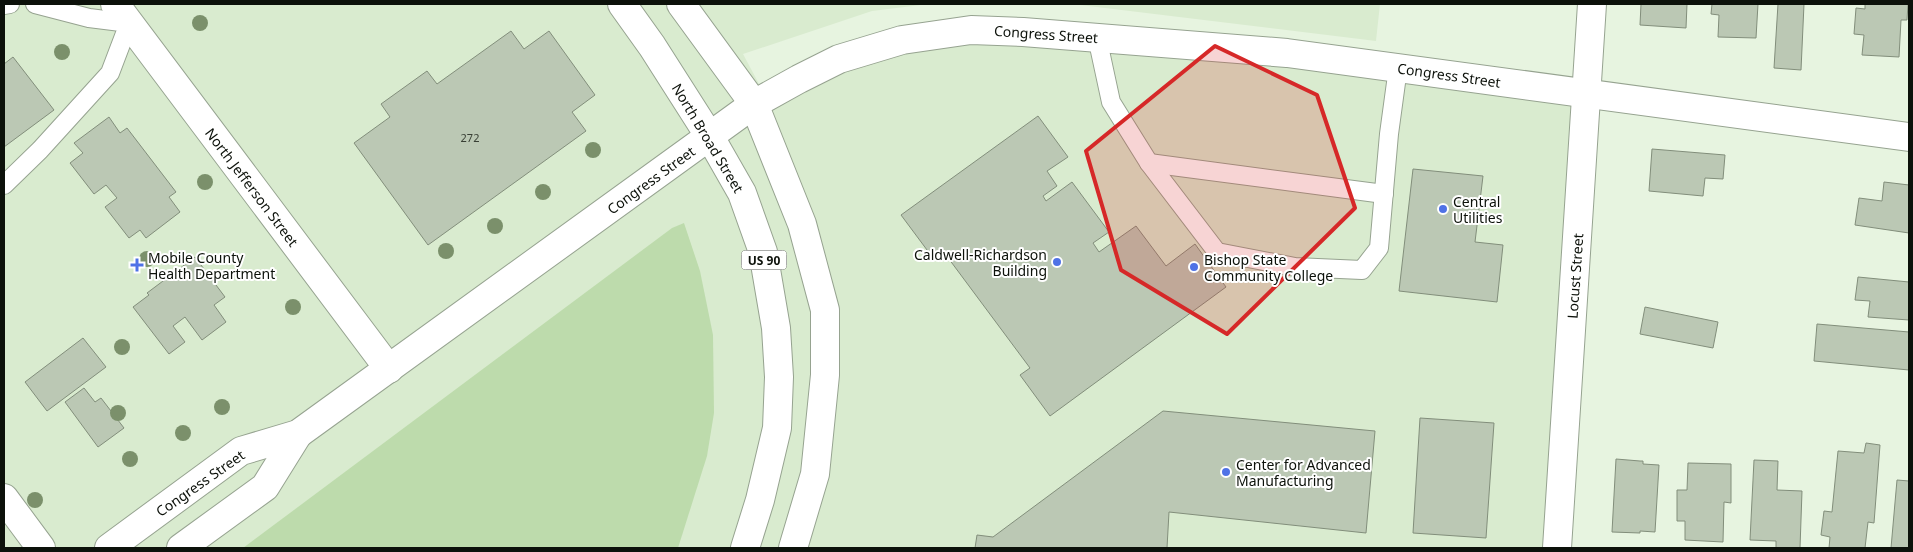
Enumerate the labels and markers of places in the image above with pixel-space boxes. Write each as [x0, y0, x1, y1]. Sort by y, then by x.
place label: Central Utilities [1453, 192, 1503, 227]
marker: Central Utilities [1437, 203, 1449, 215]
place label: Caldwell-Richardson Building [914, 245, 1047, 280]
place label: Mobile County Health Department [148, 248, 275, 283]
place label: Bishop State Community College [1204, 250, 1333, 285]
marker: Caldwell-Richardson Building [1051, 256, 1063, 268]
marker: Mobile County Health Department [130, 258, 144, 272]
marker: Bishop State Community College [1188, 261, 1200, 273]
place label: Center for Advanced Manufacturing [1236, 455, 1371, 490]
marker: Center for Advanced Manufacturing [1220, 466, 1232, 478]

